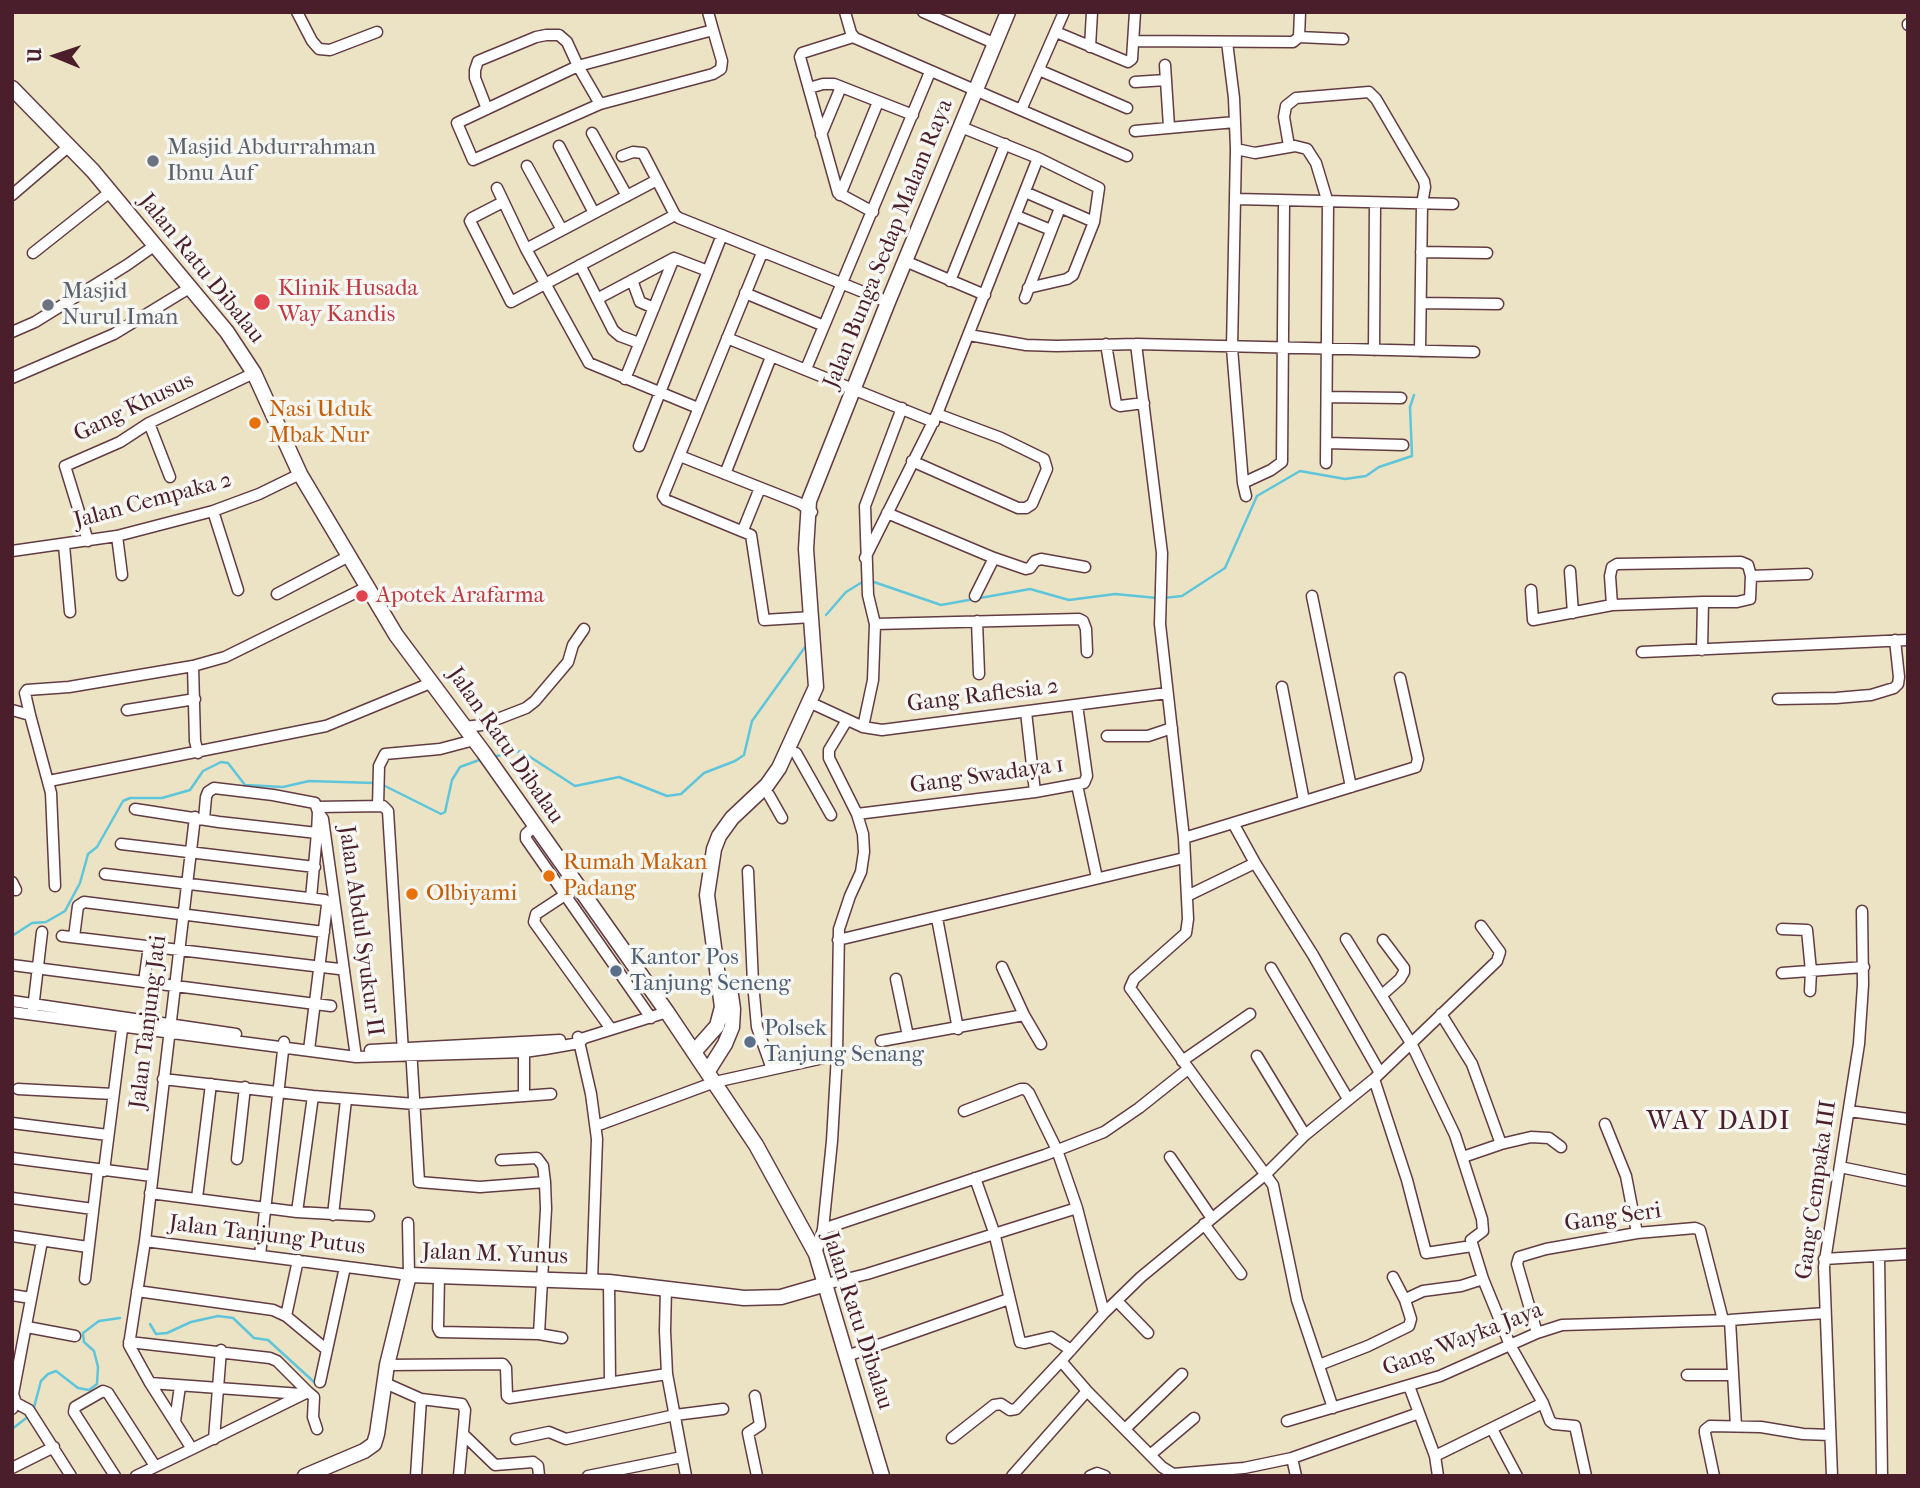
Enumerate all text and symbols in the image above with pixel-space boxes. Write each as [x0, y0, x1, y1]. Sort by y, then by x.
north arrow [21, 21, 91, 91]
text: U [24, 47, 46, 63]
street label: Jalan Bunga Sedap Malam Raya [818, 95, 960, 393]
place label: Masjid Abdurrahman Ibnu Auf [167, 134, 376, 188]
marker: Masjid Abdurrahman Ibnu Auf [145, 153, 161, 169]
street label: Jalan Ratu Dibalau [132, 189, 270, 349]
place label: Klinik Husada Way Kandis [278, 275, 418, 329]
place label: Masjid Nurul Iman [62, 278, 178, 332]
marker: Klinik Husada Way Kandis [252, 292, 272, 312]
marker: Masjid Nurul Iman [40, 297, 56, 313]
street label: Gang Khusus [70, 367, 198, 449]
place label: Nasi Uduk Mbak Nur [269, 396, 372, 450]
marker: Nasi Uduk Mbak Nur [247, 415, 263, 431]
street label: Jalan Cempaka 2 [71, 467, 235, 535]
place label: Apotek Arafarma [376, 582, 544, 610]
marker: Apotek Arafarma [354, 588, 370, 604]
street label: Jalan Ratu Dibalau [441, 662, 569, 830]
street label: Gang Raflesia 2 [906, 673, 1060, 719]
street label: Gang Swadaya 1 [908, 752, 1066, 800]
street label: Jalan Abdul Syukur II [332, 824, 388, 1038]
place label: Rumah Makan Padang [563, 849, 707, 903]
marker: Rumah Makan Padang [541, 868, 557, 884]
place label: Olbiyami [426, 880, 517, 908]
marker: Olbiyami [404, 886, 420, 902]
street label: Jalan Tanjung Jati [125, 934, 173, 1110]
place label: Kantor Pos Tanjung Seneng [630, 944, 790, 998]
marker: Kantor Pos Tanjung Seneng [608, 963, 624, 979]
place label: Polsek Tanjung Senang [764, 1015, 924, 1069]
marker: Polsek Tanjung Senang [742, 1034, 758, 1050]
street label: Gang Cempaka III [1791, 1099, 1843, 1281]
district label: WAY DADI [1648, 1107, 1790, 1139]
street label: Gang Seri [1563, 1198, 1663, 1238]
street label: Jalan Tanjung Putus [167, 1210, 367, 1262]
street label: Jalan Ratu Dibalau [815, 1229, 899, 1413]
street label: Jalan M. Yunus [421, 1239, 569, 1271]
street label: Gang Wayka Jaya [1379, 1297, 1547, 1383]

